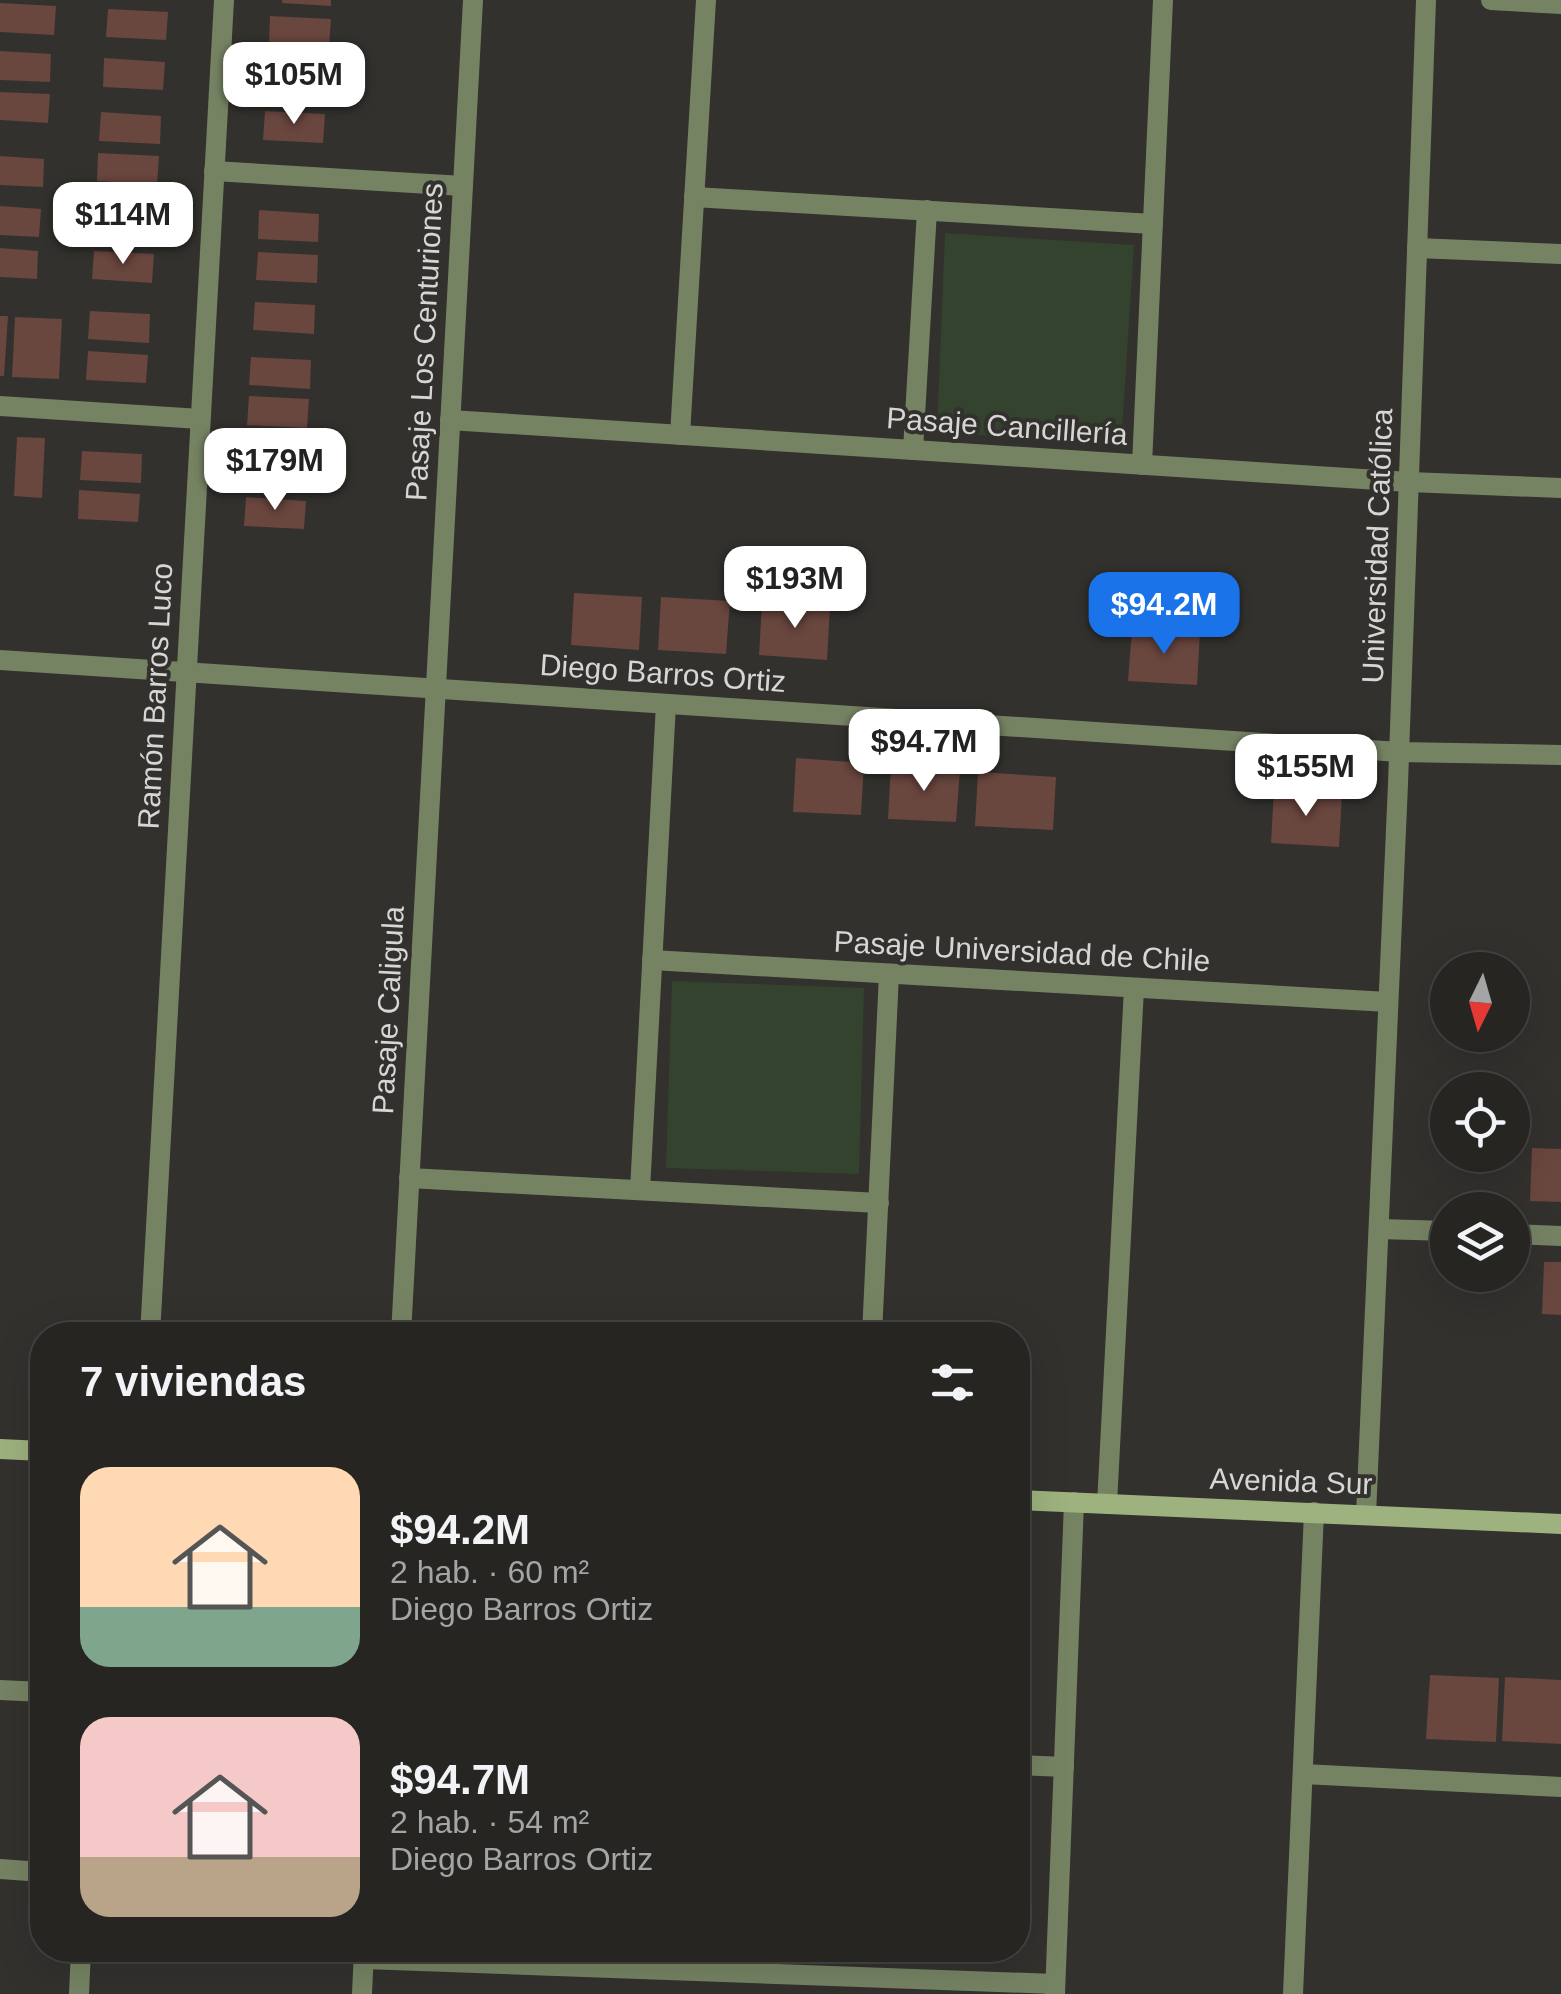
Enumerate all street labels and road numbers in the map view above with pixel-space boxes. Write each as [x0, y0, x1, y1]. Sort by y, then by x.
street label: Pasaje Los Centuriones [399, 182, 449, 502]
street label: Pasaje Cancillería [885, 401, 1129, 451]
street label: Universidad Católica [1356, 408, 1398, 684]
street label: Ramón Barros Luco [132, 562, 178, 830]
street label: Diego Barros Ortiz [539, 648, 787, 698]
street label: Pasaje Caligula [366, 905, 410, 1115]
street label: Pasaje Universidad de Chile [833, 925, 1211, 977]
street label: Avenida Sur [1209, 1462, 1373, 1500]

